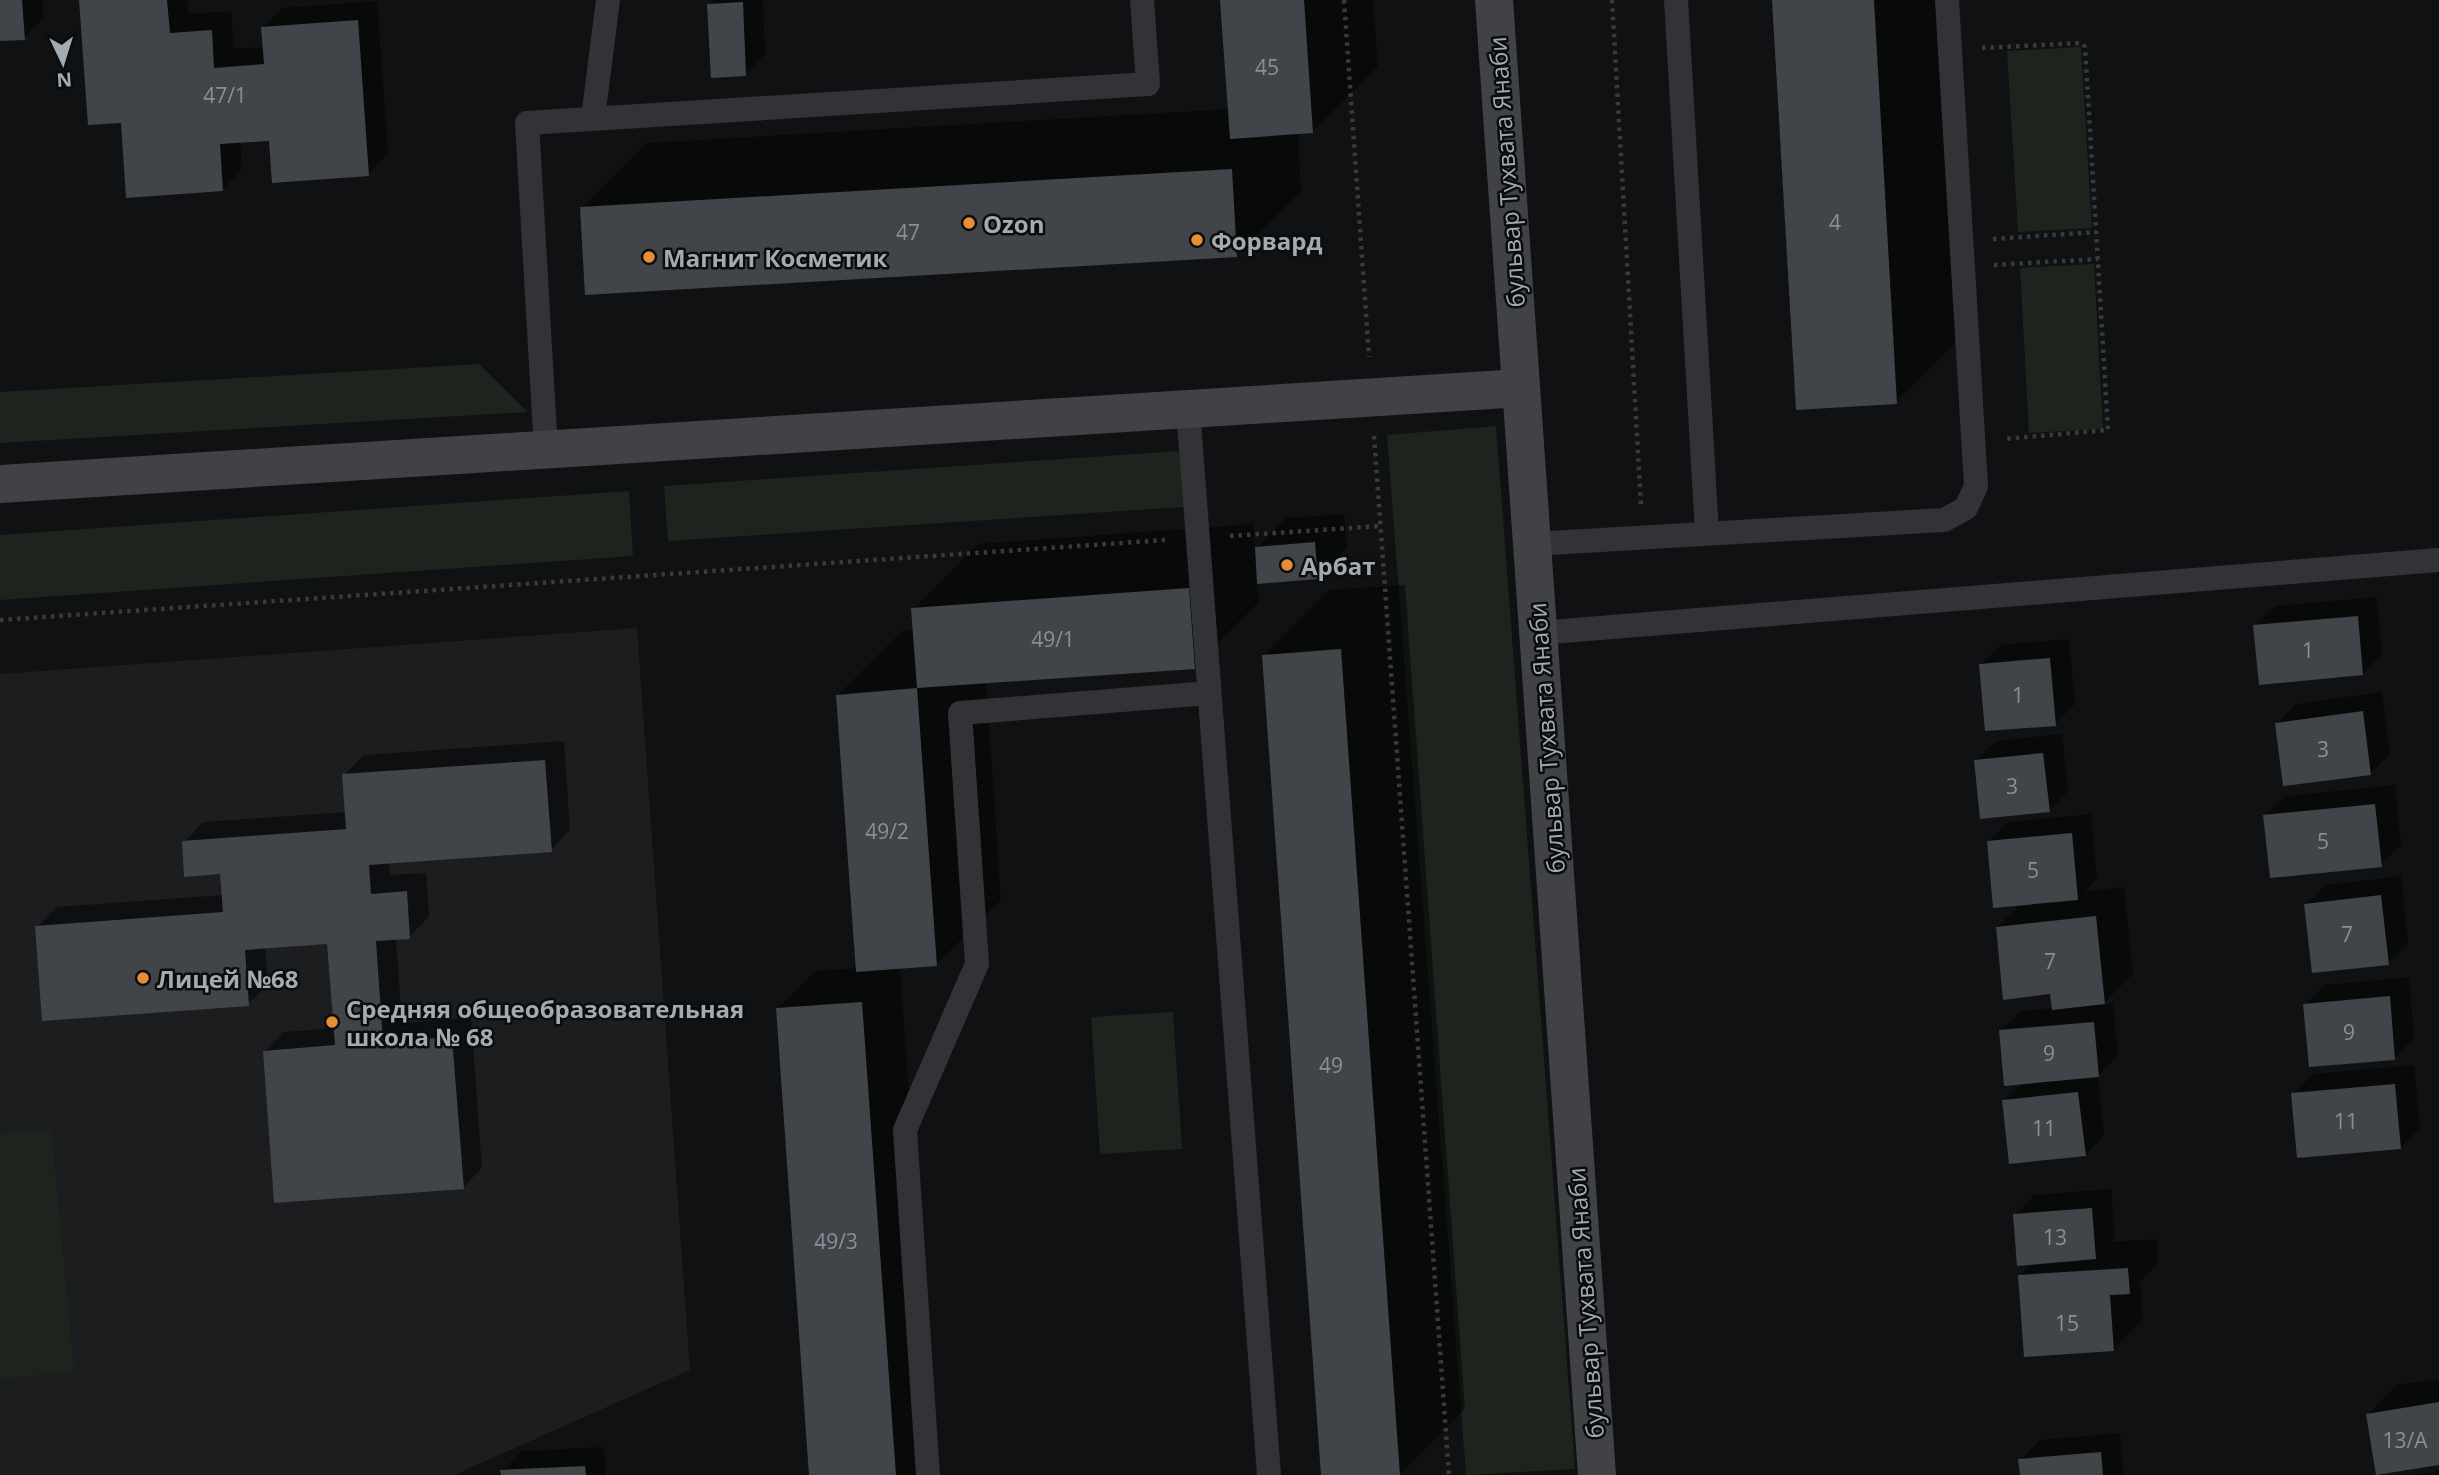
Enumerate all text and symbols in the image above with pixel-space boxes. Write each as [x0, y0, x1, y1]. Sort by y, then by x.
north arrow [28, 28, 98, 98]
street label: бульвар Тухвата Янаби [1480, 36, 1532, 308]
house number: 45 [1255, 53, 1279, 81]
text: N [56, 66, 73, 93]
house number: 47/1 [203, 81, 247, 109]
place label: Ozon [983, 207, 1044, 240]
house number: 4 [1829, 208, 1841, 236]
marker: Ozon [961, 215, 977, 231]
house number: 47 [896, 218, 920, 246]
place label: Форвард [1211, 224, 1322, 257]
marker: Форвард [1189, 232, 1205, 248]
place label: Магнит Косметик [663, 241, 888, 274]
marker: Магнит Косметик [641, 249, 657, 265]
place label: Арбат [1301, 549, 1375, 582]
marker: Арбат [1279, 557, 1295, 573]
street label: бульвар Тухвата Янаби [1520, 602, 1572, 874]
house number: 49/1 [1031, 625, 1075, 653]
house number: 1 [2302, 636, 2314, 664]
house number: 1 [2012, 681, 2024, 709]
house number: 3 [2317, 735, 2329, 763]
house number: 3 [2006, 772, 2018, 800]
house number: 49/2 [865, 817, 909, 845]
house number: 5 [2317, 827, 2329, 855]
house number: 5 [2027, 856, 2039, 884]
house number: 7 [2341, 920, 2353, 948]
house number: 7 [2044, 947, 2056, 975]
place label: Лицей №68 [157, 962, 299, 995]
marker: Лицей №68 [135, 970, 151, 986]
place label: Средняя общеобразовательная школа № 68 [346, 992, 744, 1053]
marker: Средняя общеобразовательная школа № 68 [324, 1014, 340, 1030]
house number: 9 [2343, 1018, 2355, 1046]
house number: 9 [2043, 1039, 2055, 1067]
house number: 49 [1319, 1051, 1343, 1079]
house number: 11 [2334, 1107, 2358, 1135]
house number: 11 [2032, 1114, 2056, 1142]
street label: бульвар Тухвата Янаби [1559, 1167, 1611, 1439]
house number: 13 [2043, 1223, 2067, 1251]
house number: 49/3 [814, 1227, 858, 1255]
house number: 15 [2055, 1309, 2079, 1337]
house number: 13/А [2383, 1426, 2428, 1454]

